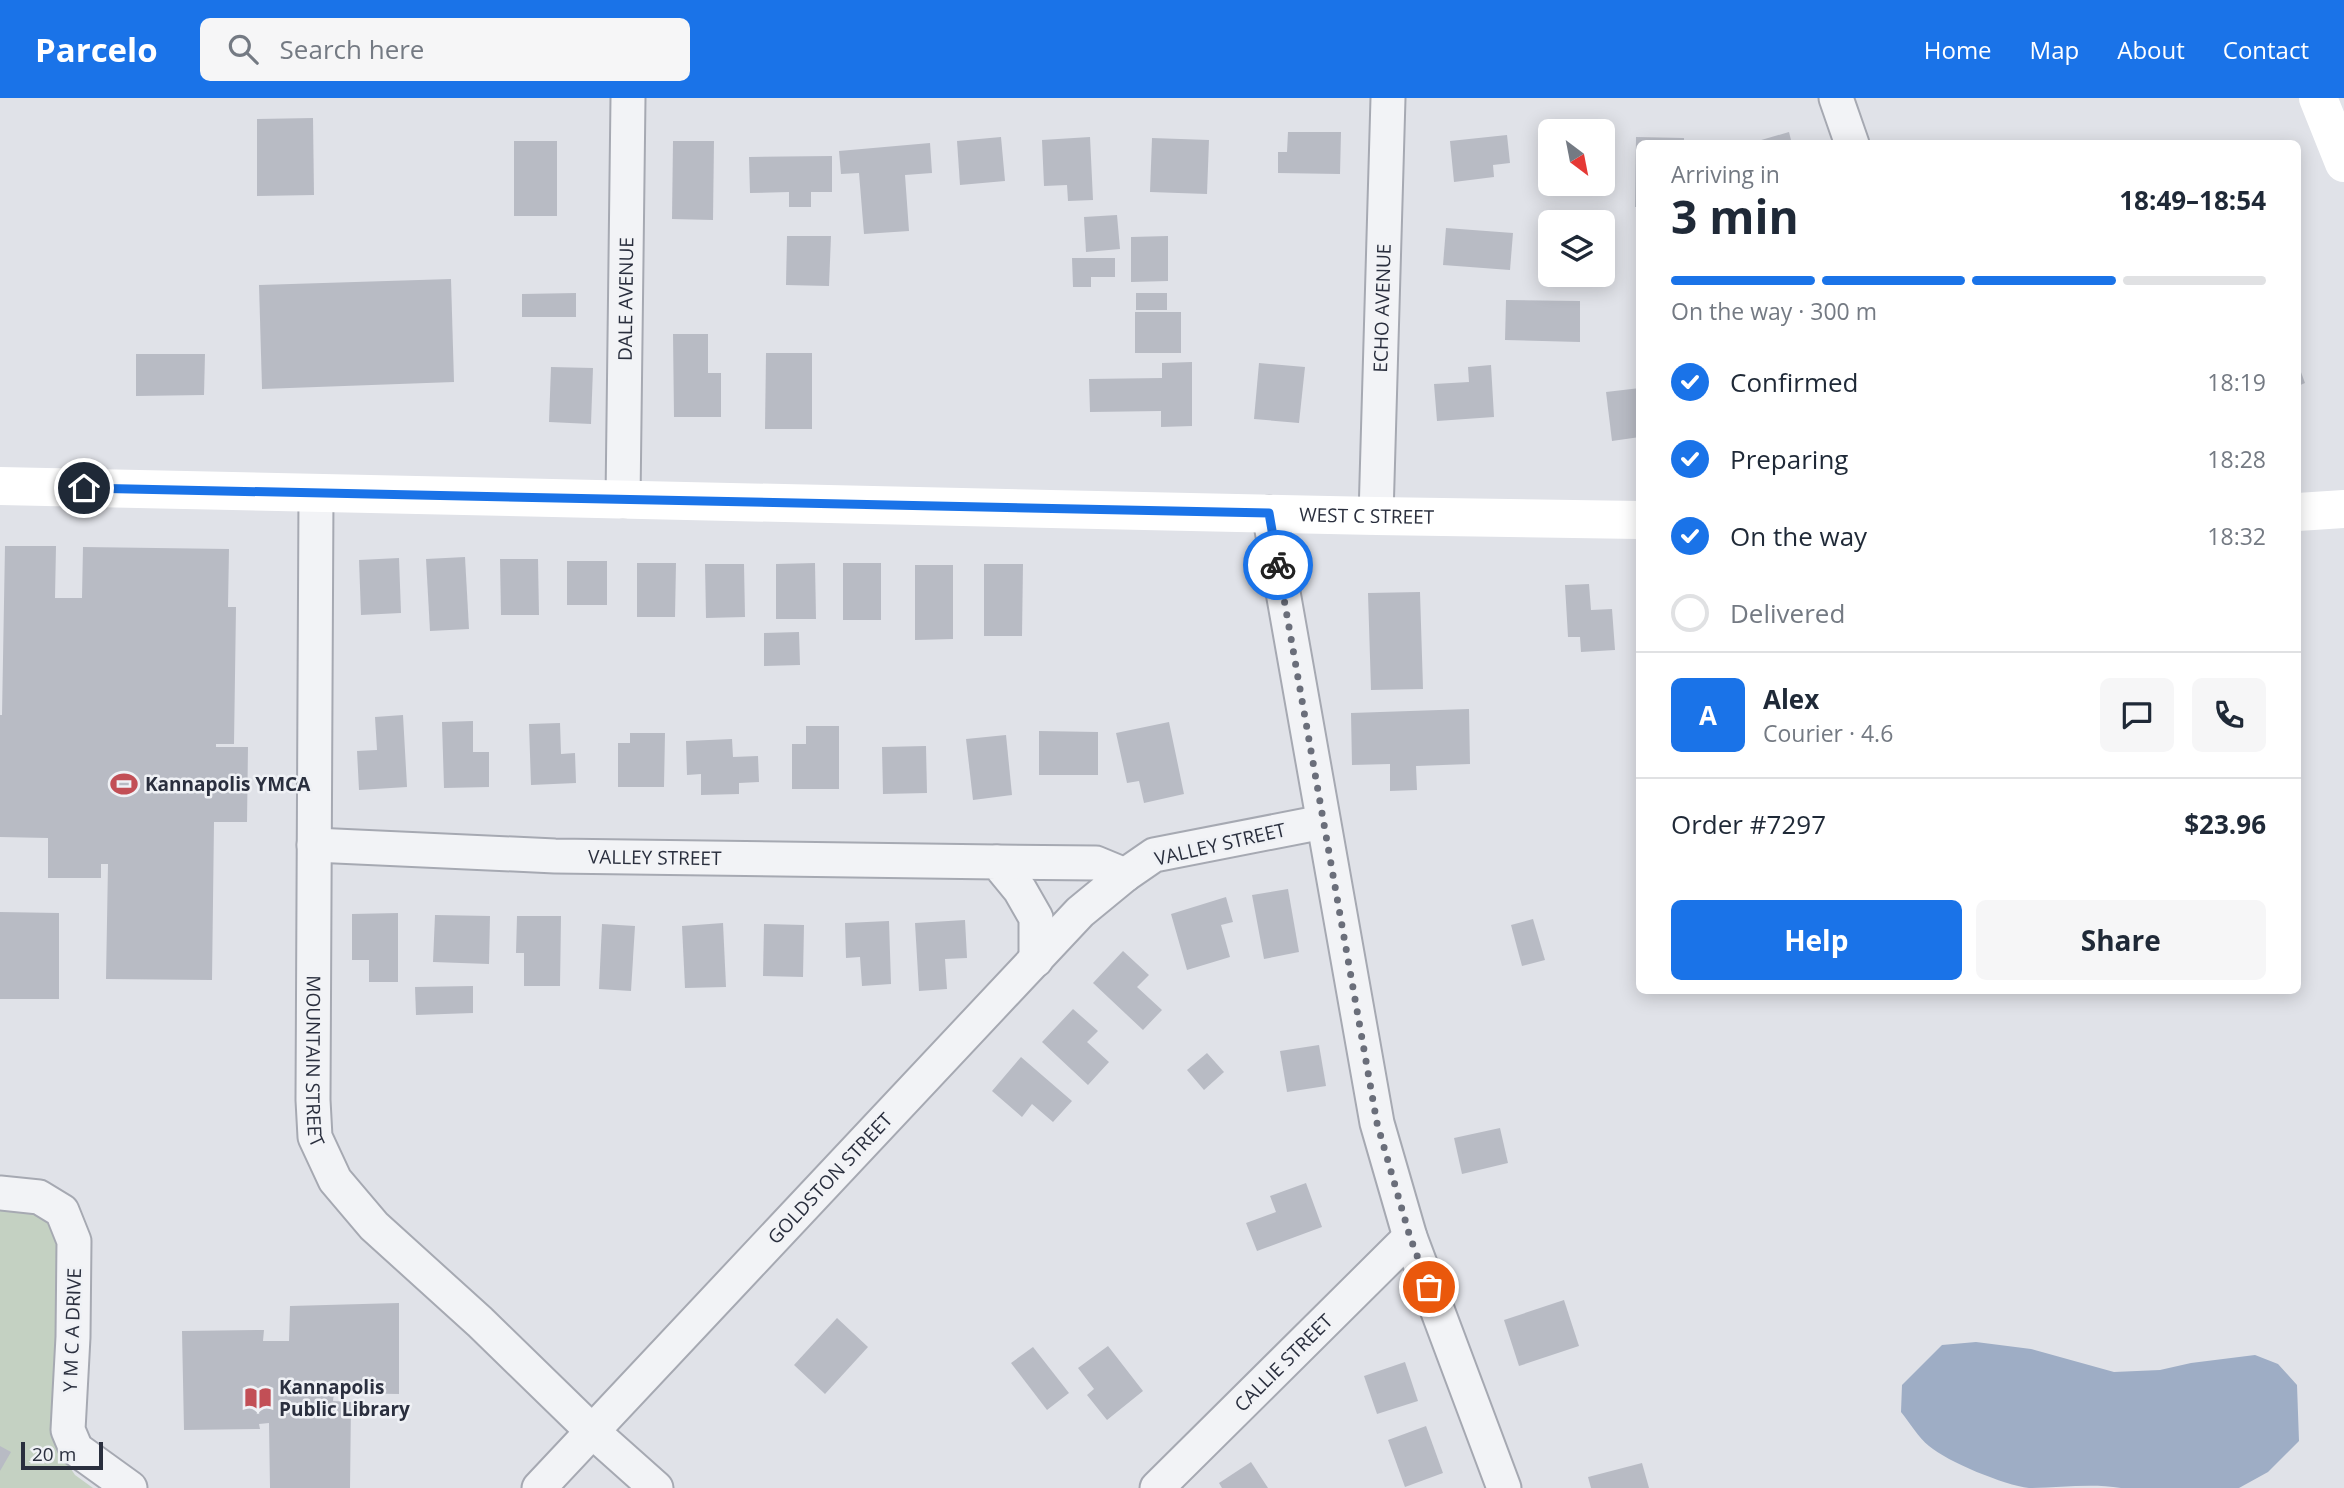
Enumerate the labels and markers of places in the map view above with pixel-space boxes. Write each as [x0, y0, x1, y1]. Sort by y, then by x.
pin [54, 458, 114, 518]
sports icon: Kannapolis YMCA [109, 769, 139, 799]
place label: Kannapolis YMCA [145, 771, 311, 797]
pin [1399, 1257, 1459, 1317]
place label: Kannapolis Public Library [279, 1374, 410, 1422]
library icon: Kannapolis Public Library [243, 1383, 273, 1413]

